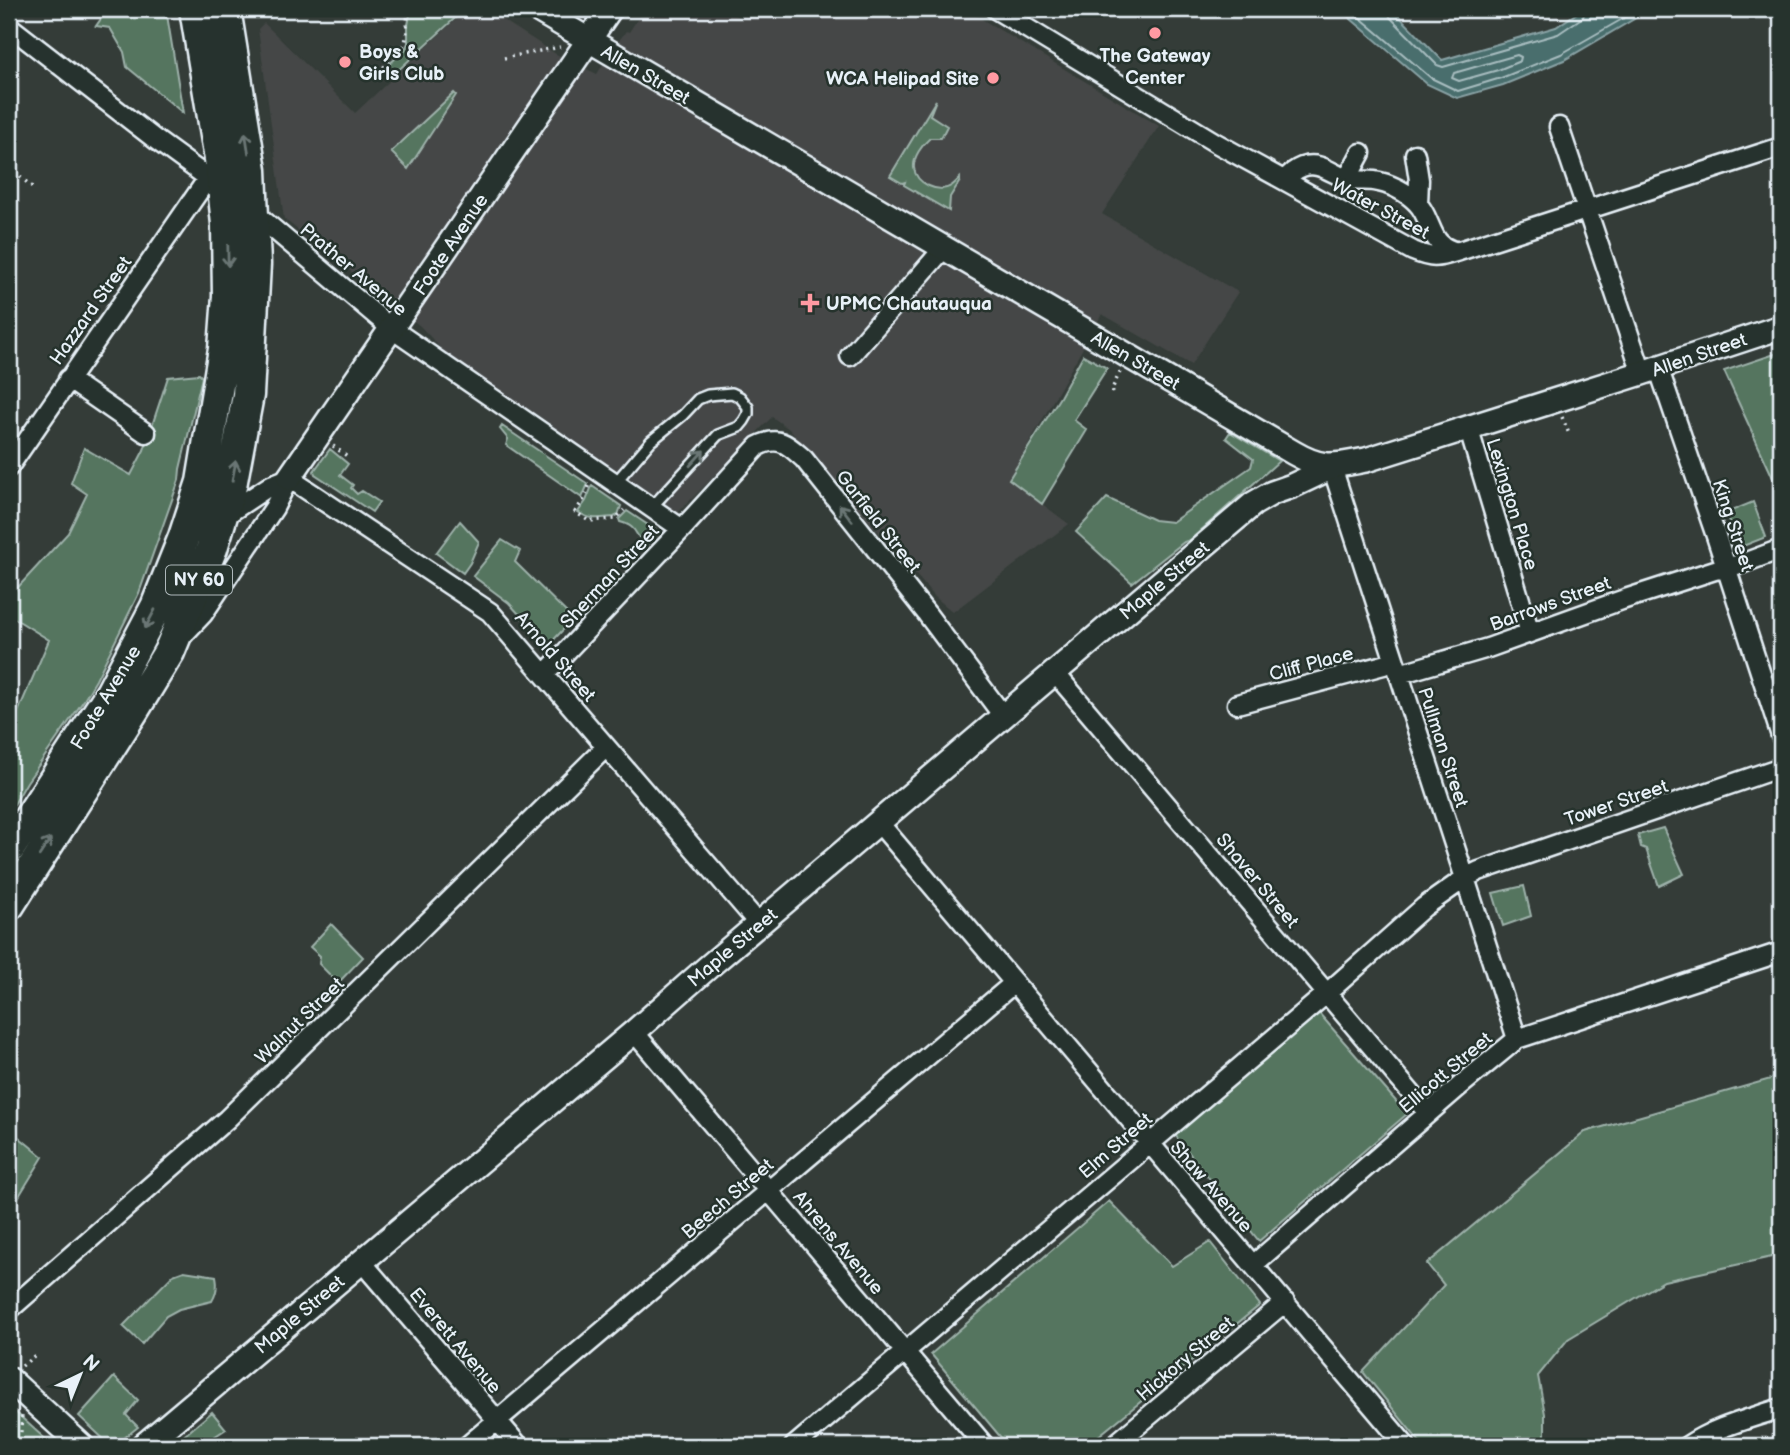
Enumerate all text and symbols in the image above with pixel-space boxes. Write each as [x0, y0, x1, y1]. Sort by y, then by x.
marker: The Gateway Center [1147, 25, 1163, 41]
place label: Boys & Girls Club [359, 41, 445, 86]
street label: Allen Street [597, 41, 694, 110]
place label: The Gateway Center [1100, 45, 1211, 90]
marker: Boys & Girls Club [337, 54, 353, 70]
place label: WCA Helipad Site [826, 68, 979, 91]
marker: WCA Helipad Site [985, 70, 1001, 86]
one-way arrow [240, 132, 253, 155]
street label: Water Street [1328, 174, 1433, 245]
street label: Foote Avenue [409, 190, 494, 300]
street label: Prather Avenue [295, 219, 411, 322]
one-way arrow [221, 244, 234, 267]
street label: Hazzard Street [45, 252, 137, 370]
marker: UPMC Chautauqua [800, 293, 820, 313]
place label: UPMC Chautauqua [826, 293, 992, 316]
street label: Allen Street [1087, 327, 1184, 396]
street label: Allen Street [1649, 328, 1750, 382]
street label: Lexington Place [1481, 436, 1543, 573]
one-way arrow [689, 450, 706, 467]
one-way arrow [228, 460, 241, 483]
street label: Garfield Street [830, 466, 925, 578]
street label: King Street [1707, 477, 1758, 574]
one-way arrow [838, 504, 853, 522]
street label: Sherman Street [556, 520, 664, 634]
street label: Maple Street [1115, 537, 1215, 625]
road number: NY 60 [166, 566, 232, 594]
street label: Barrows Street [1487, 572, 1614, 637]
street label: Arnold Street [509, 607, 600, 707]
one-way arrow [143, 608, 156, 629]
street label: Foote Avenue [66, 641, 146, 754]
street label: Cliff Place [1267, 642, 1356, 687]
street label: Pullman Street [1412, 684, 1473, 811]
street label: Tower Street [1562, 775, 1671, 832]
street label: Shaver Street [1211, 829, 1303, 933]
one-way arrow [38, 838, 52, 858]
street label: Maple Street [683, 904, 783, 992]
street label: Walnut Street [251, 973, 350, 1069]
street label: Ellicott Street [1395, 1027, 1497, 1119]
street label: Elm Street [1075, 1108, 1157, 1184]
street label: Shaw Avenue [1165, 1136, 1257, 1238]
street label: Beech Street [677, 1154, 779, 1244]
street label: Ahrens Avenue [788, 1186, 888, 1300]
street label: Maple Street [250, 1271, 350, 1359]
street label: Everett Avenue [404, 1283, 506, 1399]
street label: Hickory Street [1132, 1312, 1240, 1407]
north arrow [46, 1340, 116, 1410]
text: N [78, 1350, 104, 1377]

